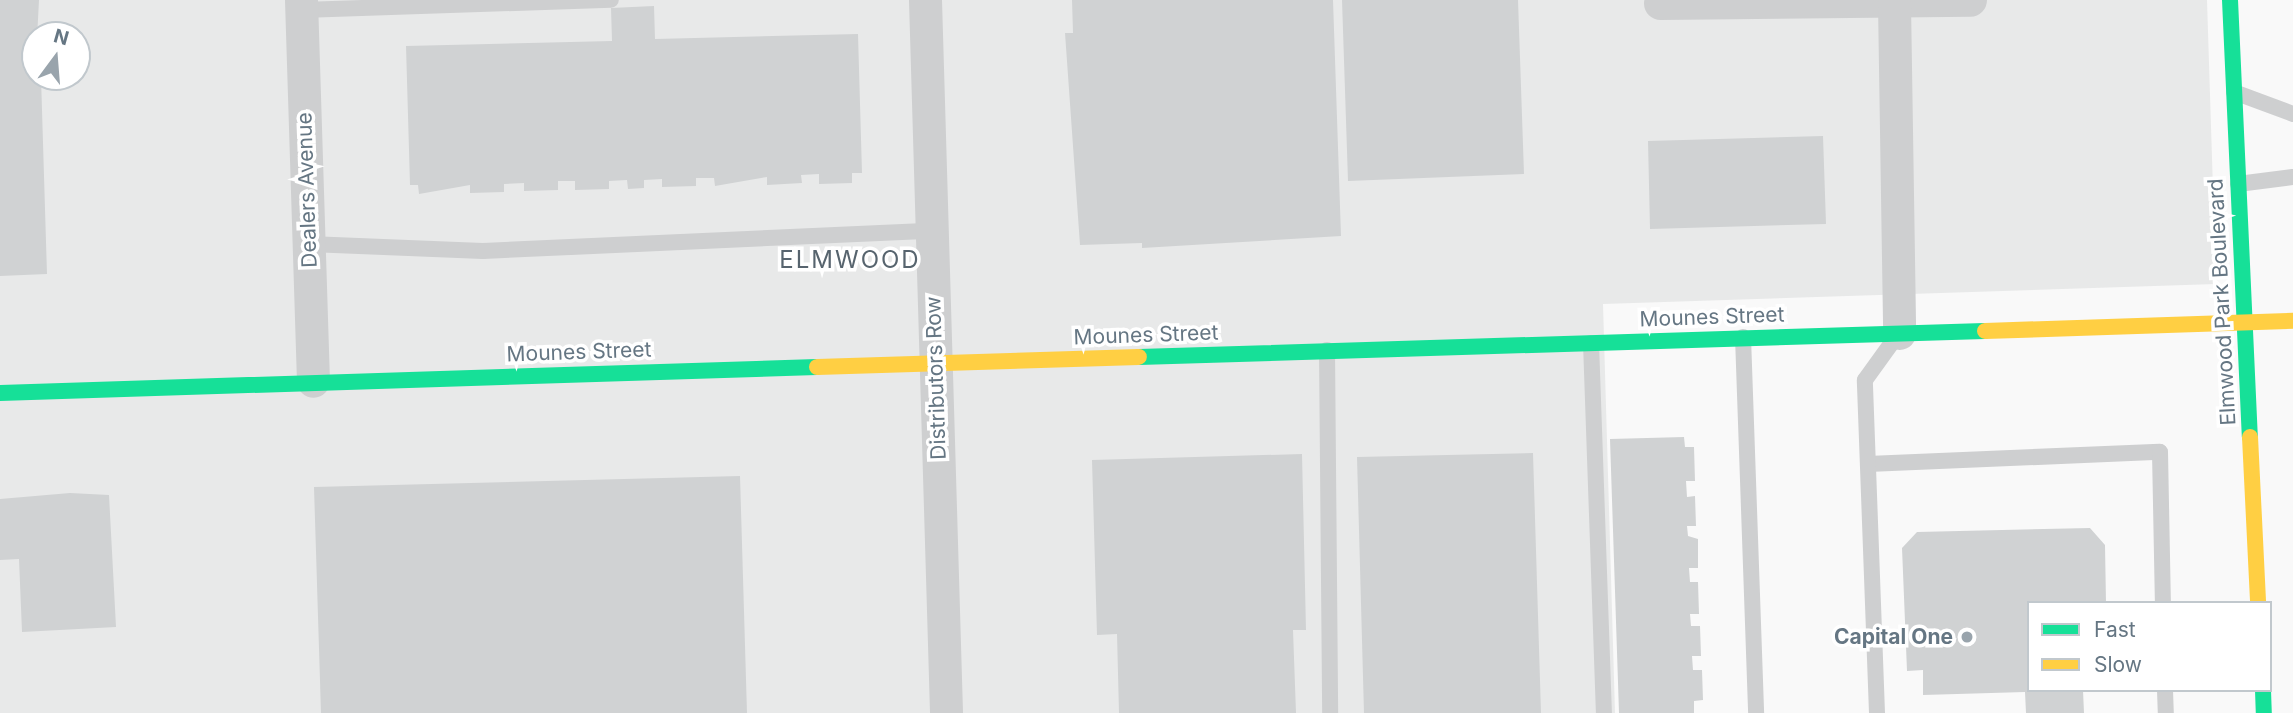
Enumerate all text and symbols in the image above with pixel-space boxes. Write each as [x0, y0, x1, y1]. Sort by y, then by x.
north arrow [21, 21, 91, 91]
text: N [51, 24, 71, 50]
street label: Dealers Avenue [292, 112, 322, 268]
street label: Elmwood Park Boulevard [2203, 178, 2241, 426]
district label: ELMWOOD [780, 246, 920, 274]
street label: Distributors Row [921, 296, 951, 460]
street label: Mounes Street [1639, 302, 1785, 332]
street label: Mounes Street [1073, 320, 1219, 350]
street label: Mounes Street [506, 337, 652, 367]
legend [2027, 601, 2272, 692]
text: Fast [2094, 617, 2136, 642]
place label: Capital One [1834, 624, 1953, 650]
marker: Capital One [1959, 629, 1975, 645]
text: Slow [2094, 652, 2142, 677]

